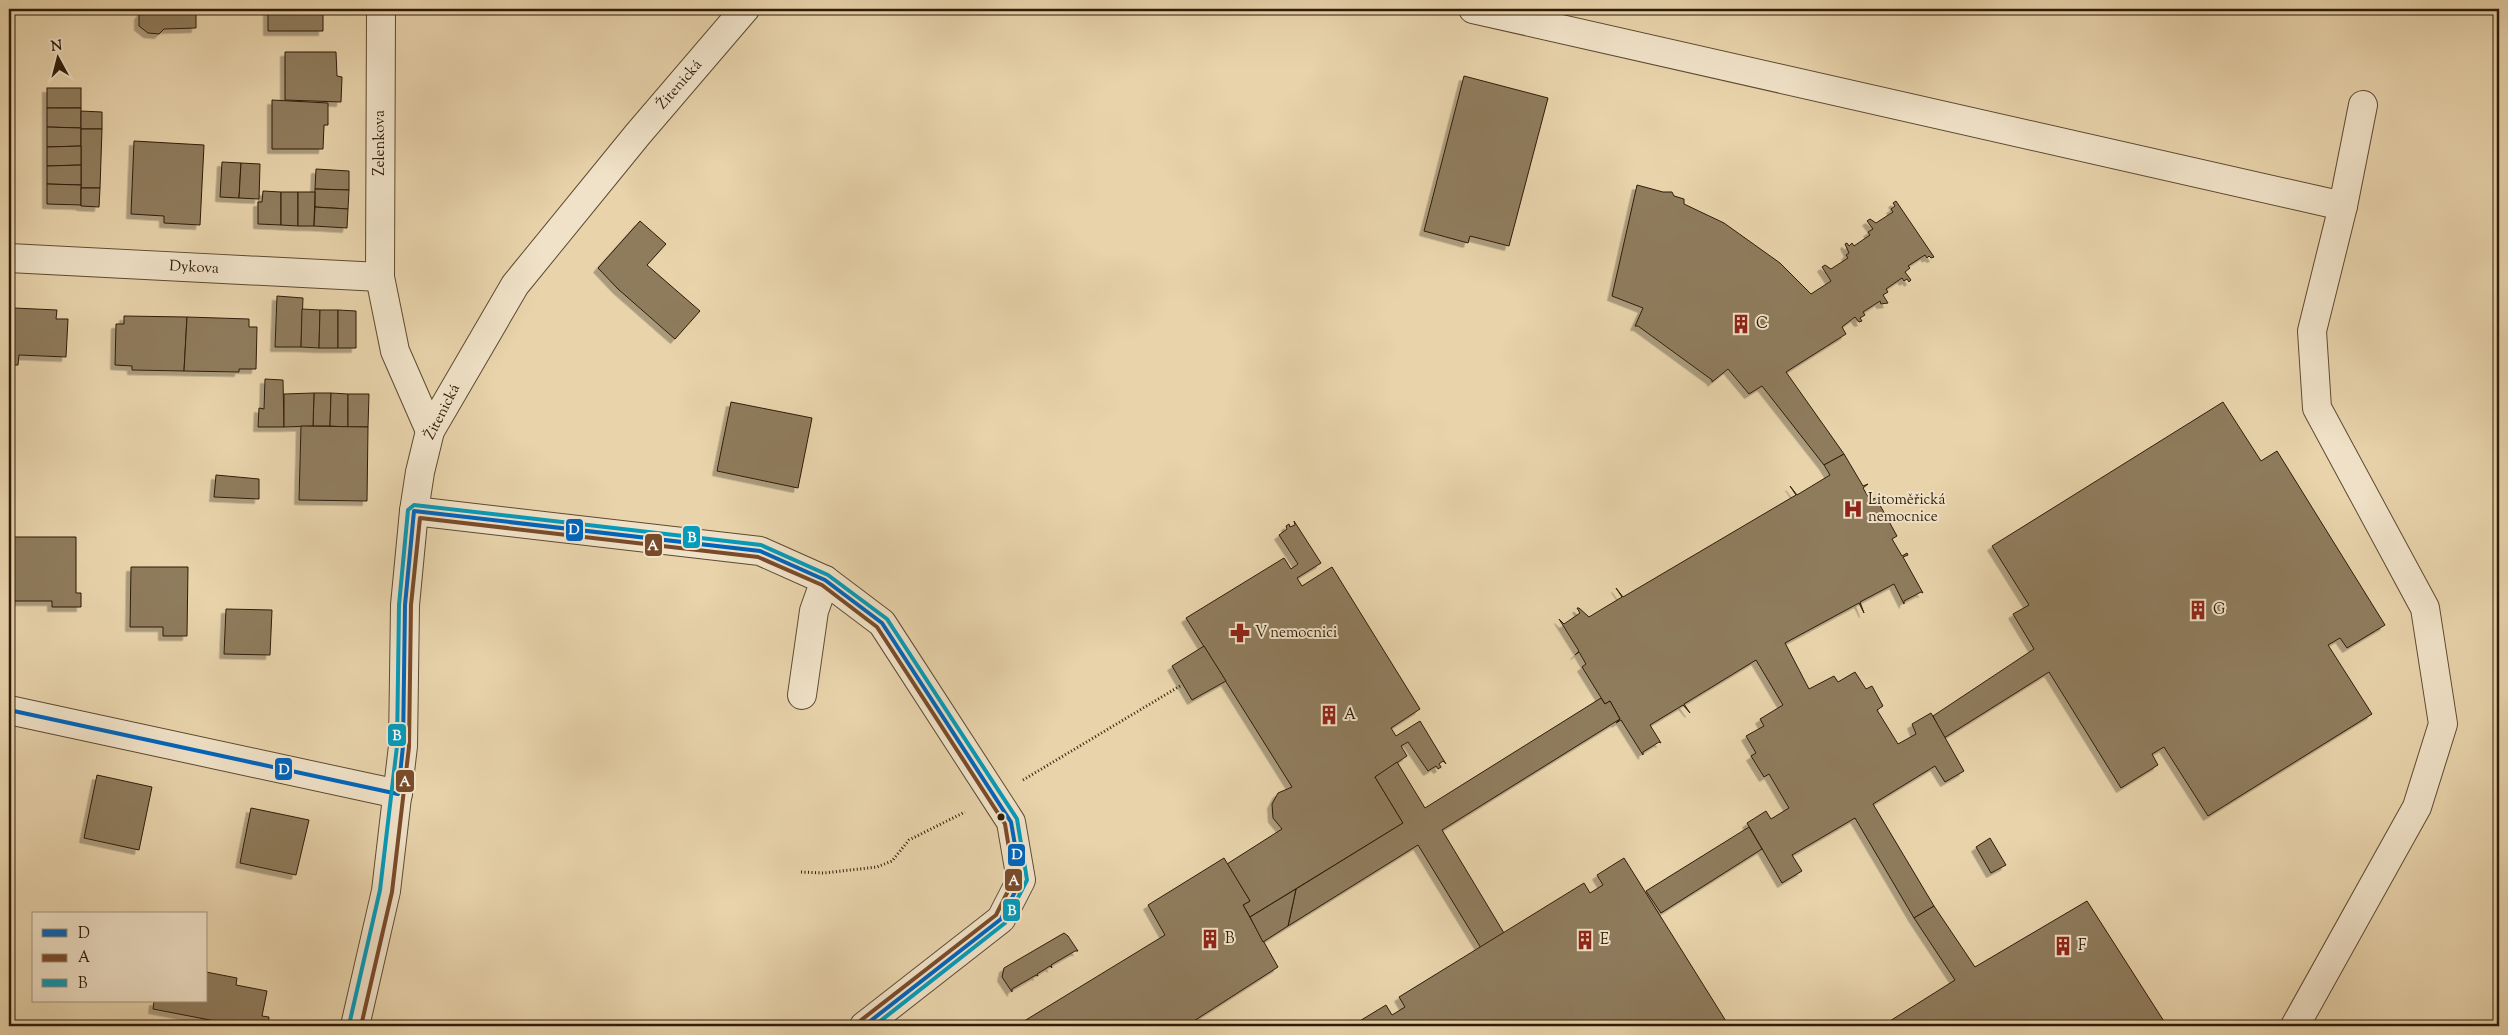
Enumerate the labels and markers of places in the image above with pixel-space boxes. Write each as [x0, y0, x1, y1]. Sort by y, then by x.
building icon: C [1730, 313, 1752, 335]
place label: C [1756, 314, 1768, 335]
place label: Litoměřická nemocnice [1868, 490, 1946, 528]
hospital icon: Litoměřická nemocnice [1842, 498, 1864, 520]
line badge: B [682, 525, 701, 549]
line badge: A [644, 533, 663, 557]
building icon: G [2187, 599, 2209, 621]
place label: G [2213, 600, 2225, 621]
pharmacy icon: V nemocnici [1229, 622, 1251, 644]
place label: V nemocnici [1255, 623, 1337, 644]
building icon: A [1318, 704, 1340, 726]
place label: A [1344, 705, 1356, 726]
line badge: B [387, 723, 407, 747]
line badge: A [395, 769, 415, 793]
unlabelled marker [996, 812, 1006, 822]
line badge: A [1004, 868, 1023, 892]
line badge: B [1002, 898, 1021, 922]
building icon: B [1199, 928, 1221, 950]
place label: B [1225, 929, 1235, 950]
building icon: E [1574, 929, 1596, 951]
place label: E [1600, 930, 1609, 951]
building icon: F [2052, 935, 2074, 957]
place label: F [2078, 936, 2087, 957]

